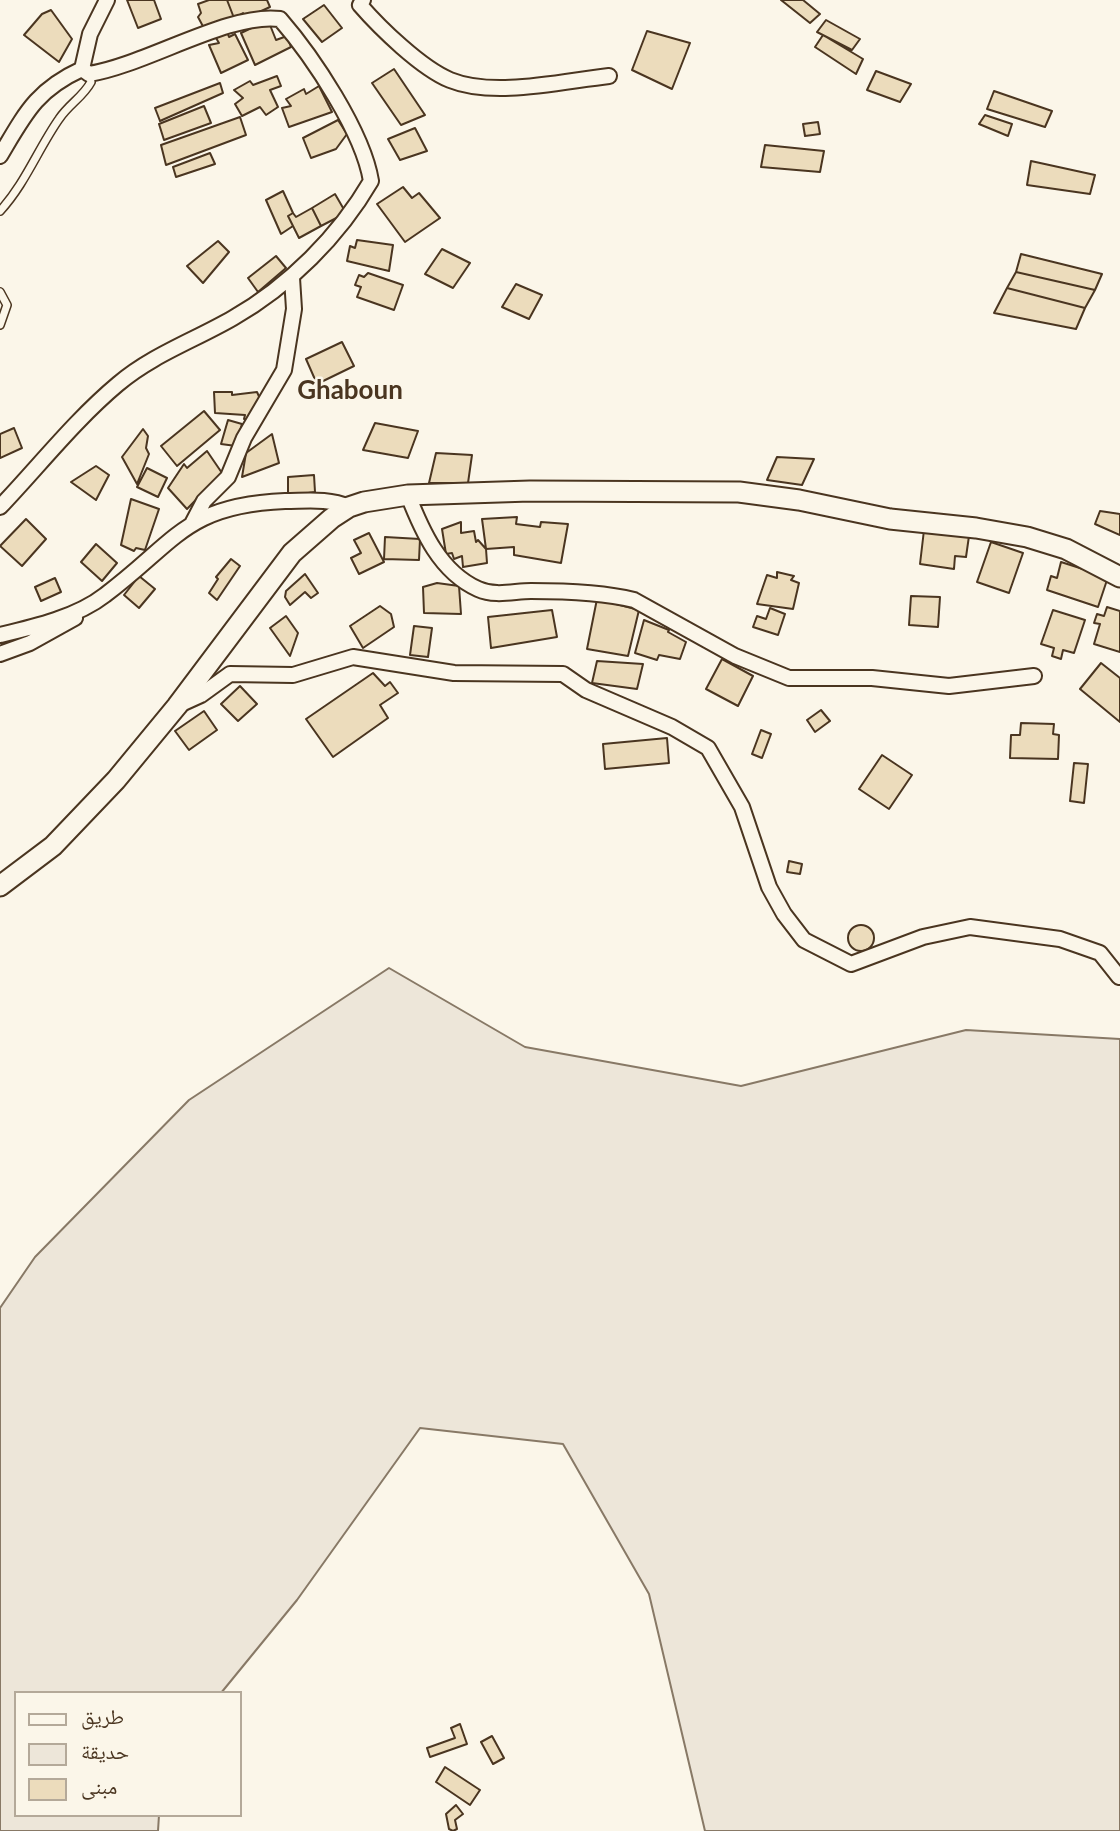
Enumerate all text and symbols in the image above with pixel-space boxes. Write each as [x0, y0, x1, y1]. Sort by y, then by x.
district label: Ghaboun [297, 375, 403, 407]
legend [14, 1691, 242, 1817]
text: طريق [81, 1703, 124, 1728]
text: حديقة [81, 1738, 129, 1763]
text: مبنى [81, 1773, 117, 1798]

